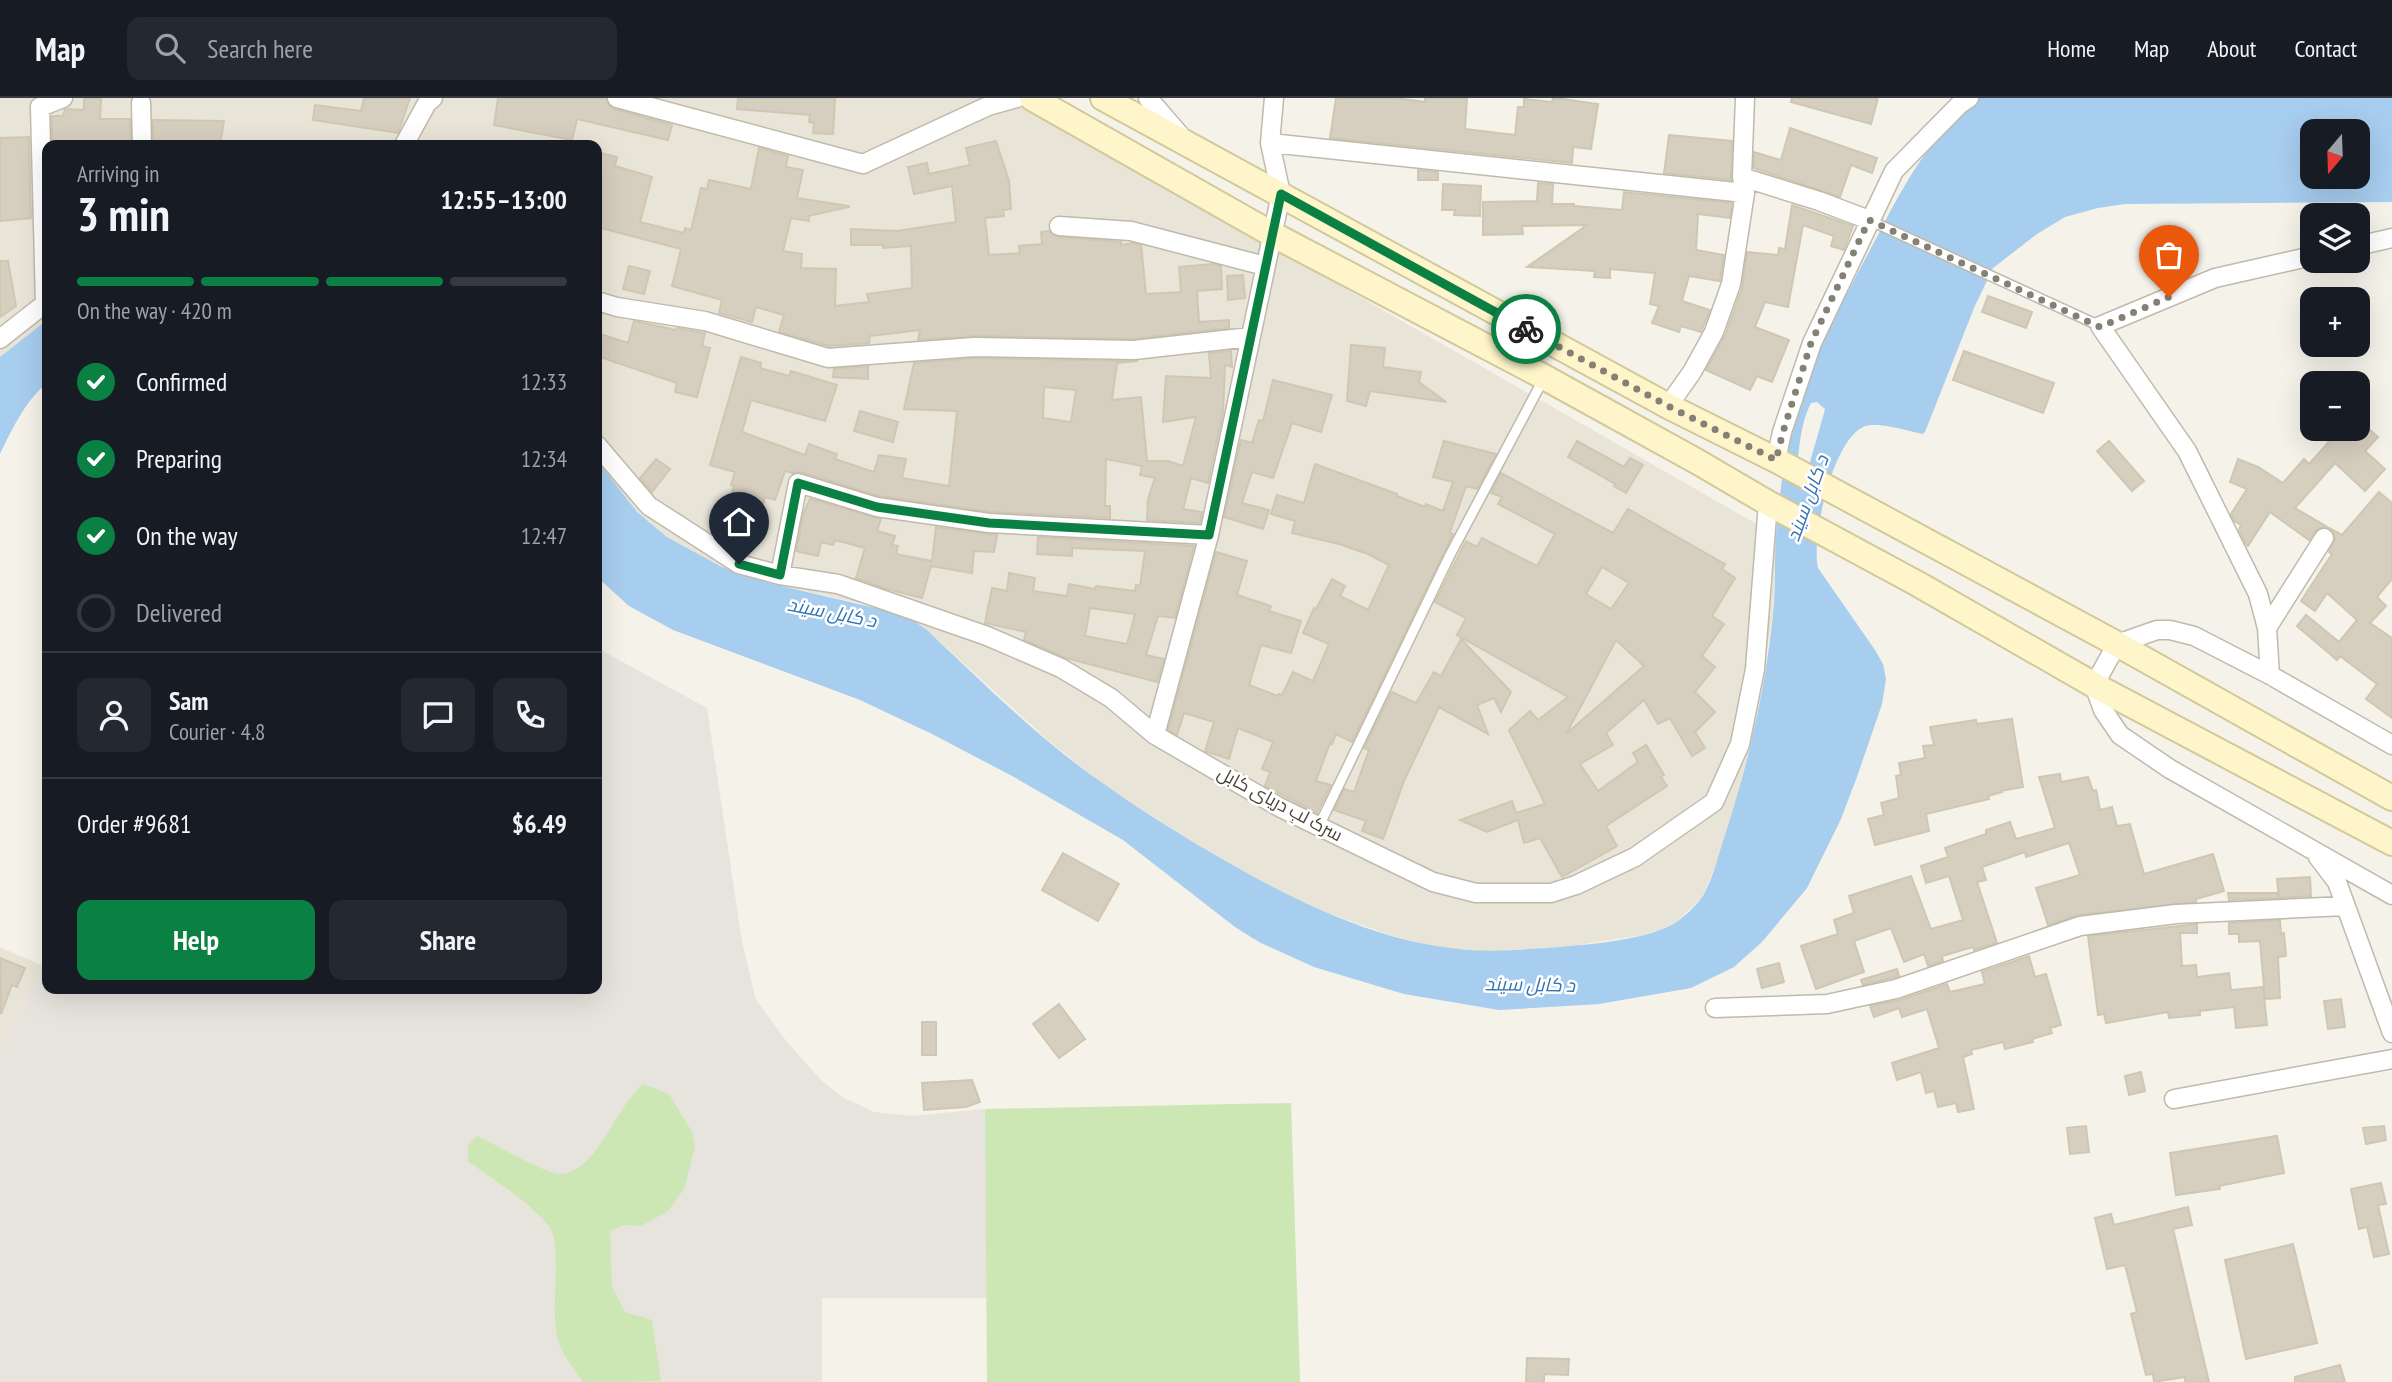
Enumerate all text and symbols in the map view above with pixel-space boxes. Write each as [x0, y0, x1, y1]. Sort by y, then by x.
search box [127, 17, 617, 80]
text: Map [35, 27, 85, 70]
icon: search [151, 29, 189, 67]
text: Search here [207, 32, 313, 65]
text: Home [2047, 33, 2096, 64]
text: Map [2134, 33, 2169, 64]
text: About [2207, 33, 2256, 64]
text: Contact [2294, 33, 2357, 64]
north arrow [2300, 119, 2370, 189]
map controls [2300, 119, 2370, 441]
text: Arriving in [77, 159, 159, 188]
text: 12:55–13:00 [440, 183, 567, 216]
text: 3 min [77, 184, 170, 244]
button: layers [2300, 203, 2370, 273]
pin [2139, 225, 2199, 297]
icon: bag [2150, 236, 2188, 274]
button: + [2300, 287, 2370, 357]
courier [1491, 294, 1561, 364]
text: On the way · 420 m [77, 296, 232, 325]
icon: bike [1507, 310, 1545, 348]
icon: check [77, 363, 115, 401]
text: Confirmed [136, 365, 227, 398]
text: 12:33 [521, 367, 567, 396]
button: − [2300, 371, 2370, 441]
icon: check [77, 440, 115, 478]
text: Preparing [136, 442, 222, 475]
text: 12:34 [521, 444, 567, 473]
water label: د کابل سيند [1780, 451, 1834, 544]
pin [709, 492, 769, 564]
icon: home [720, 503, 758, 541]
icon: check [77, 517, 115, 555]
text: On the way [136, 519, 238, 552]
text: 12:47 [521, 521, 567, 550]
water label: د کابل سيند [785, 592, 879, 633]
text: Delivered [136, 596, 222, 629]
button: person [77, 678, 151, 752]
button: chat [401, 678, 475, 752]
button: phone [493, 678, 567, 752]
text: Sam [169, 684, 208, 717]
text: Courier · 4.8 [169, 717, 265, 746]
street label: سرک لبِ دریای کابل [1213, 761, 1347, 846]
text: Order #9681 [77, 807, 192, 840]
text: $6.49 [512, 807, 567, 840]
button: Help [77, 900, 315, 980]
button: Share [329, 900, 567, 980]
water label: د کابل سيند [1485, 971, 1576, 997]

